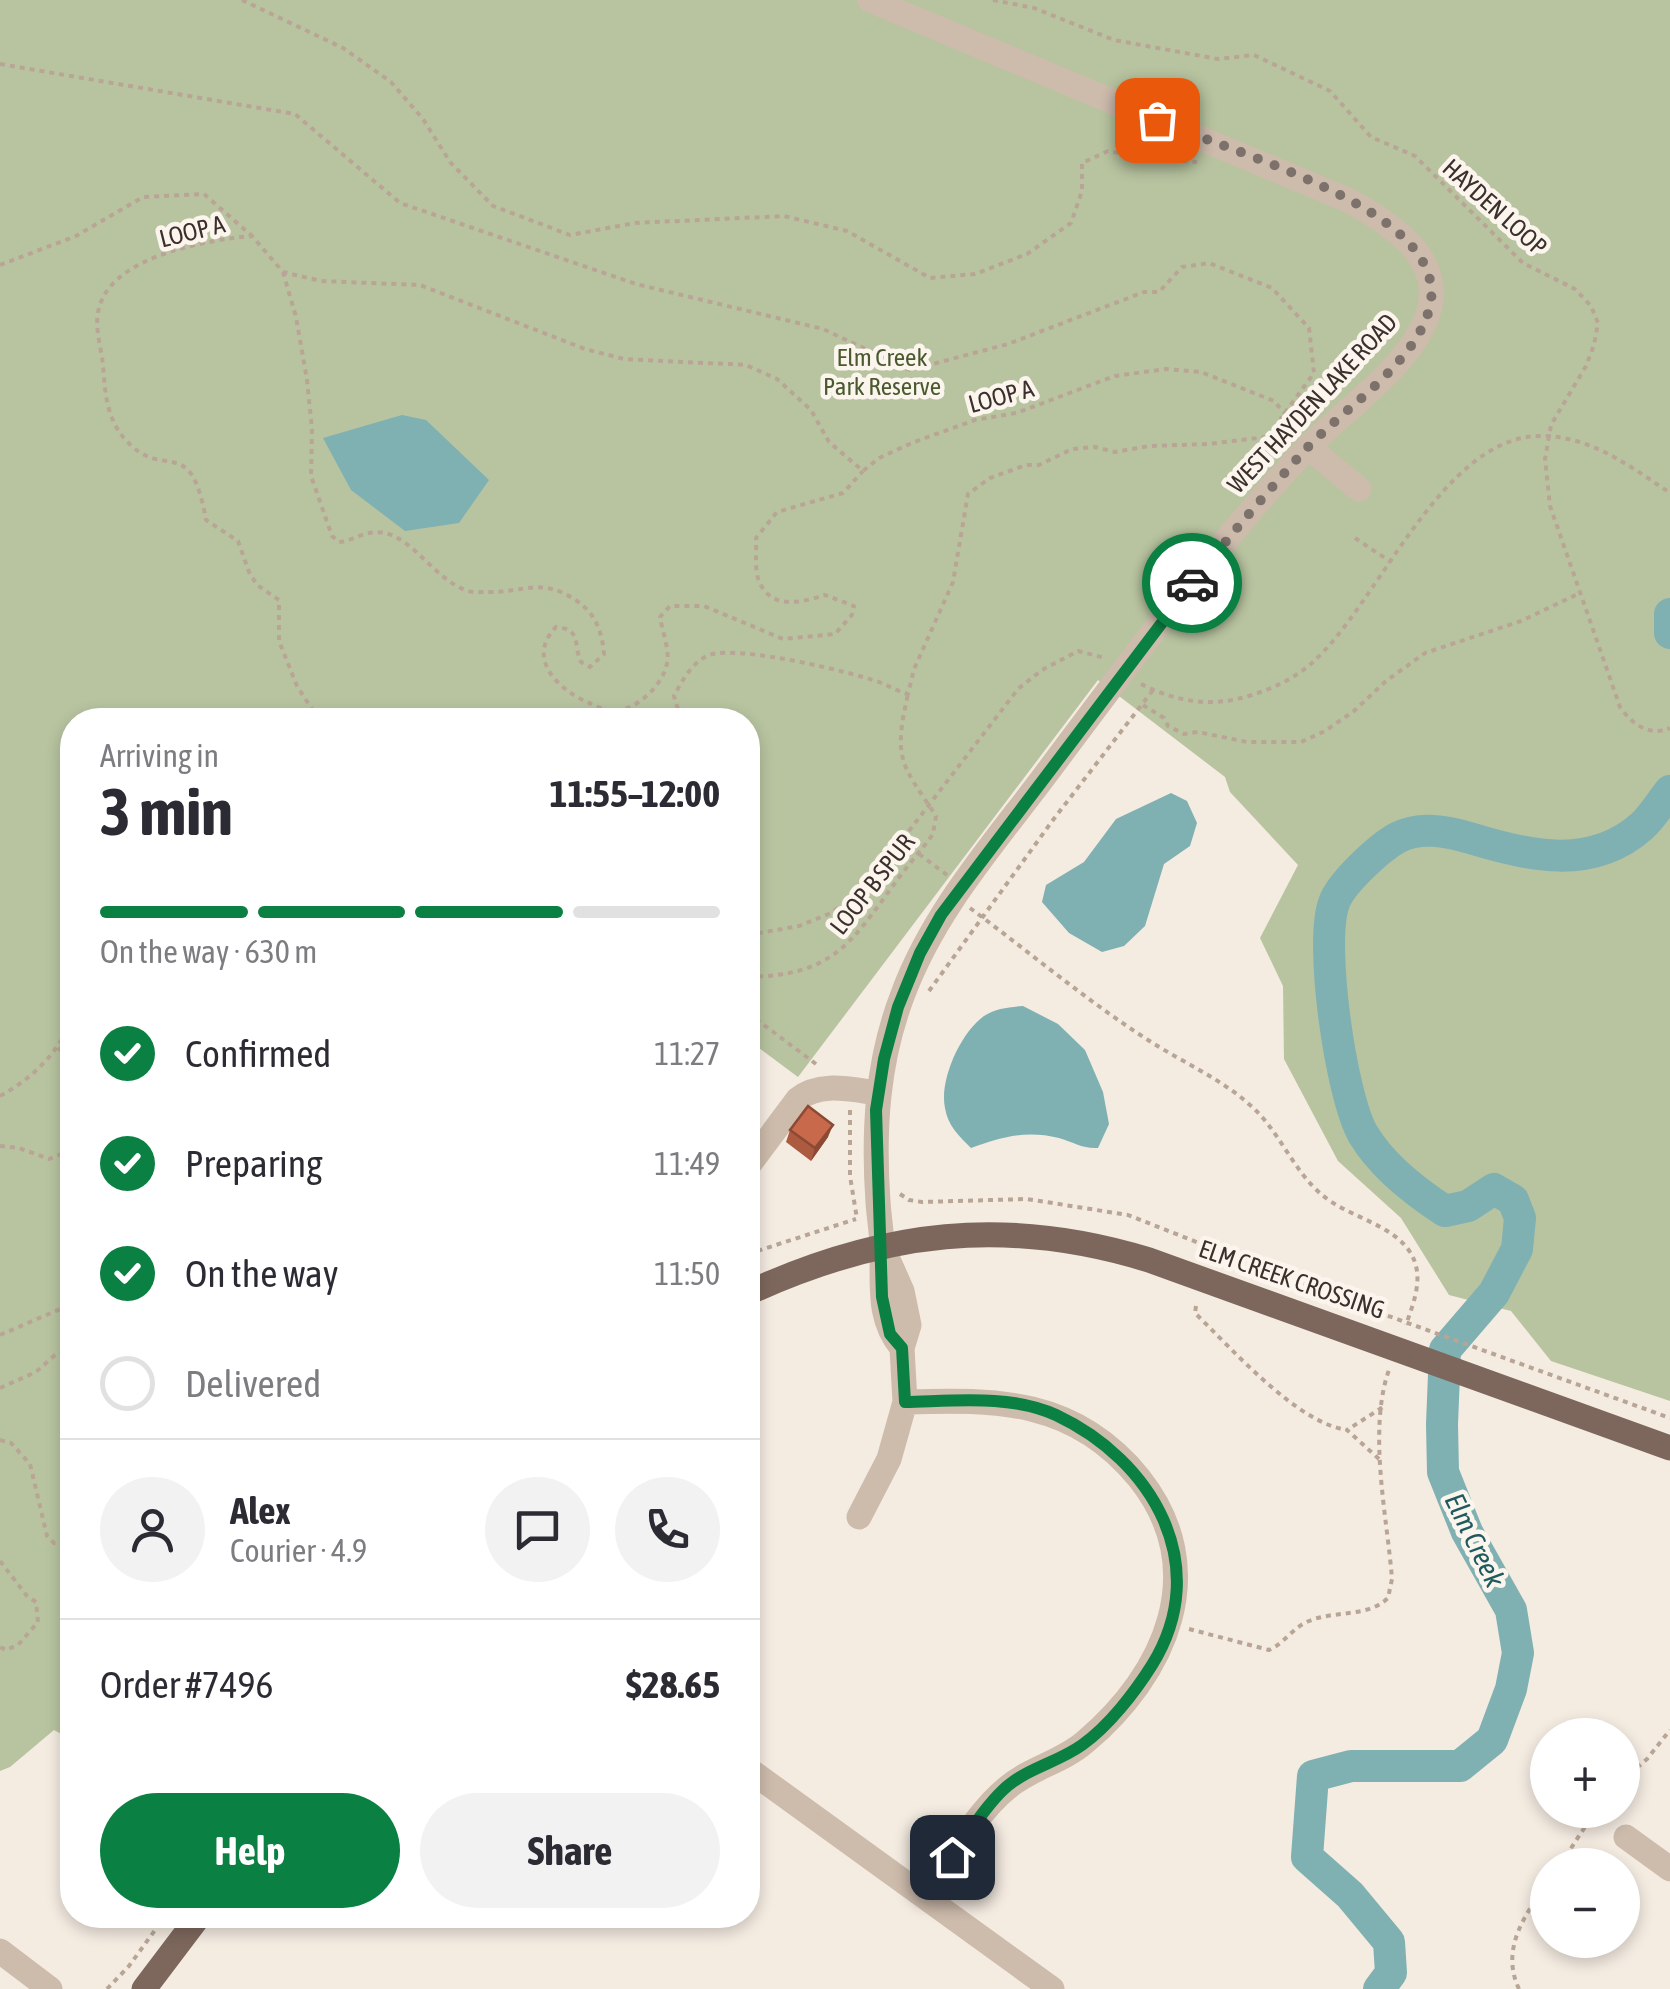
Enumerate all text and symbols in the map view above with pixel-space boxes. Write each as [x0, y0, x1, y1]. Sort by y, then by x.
pin [1115, 78, 1200, 163]
icon: bag [1130, 93, 1185, 148]
street label: HAYDEN LOOP [1437, 153, 1553, 261]
street label: LOOP A [156, 209, 228, 253]
street label: WEST HAYDEN LAKE ROAD [1222, 308, 1402, 498]
park label: Elm Creek Park Reserve [823, 343, 941, 400]
street label: LOOP A [965, 374, 1037, 418]
courier [1142, 533, 1242, 633]
icon: car [1165, 556, 1220, 611]
text: Arriving in [100, 737, 219, 774]
text: 11:55–12:00 [550, 772, 720, 815]
text: 3 min [100, 774, 233, 849]
street label: LOOP B SPUR [824, 828, 920, 940]
text: On the way · 630 m [100, 933, 317, 970]
icon: check [100, 1026, 155, 1081]
text: Confirmed [185, 1032, 331, 1075]
text: 11:27 [654, 1035, 720, 1072]
icon: check [100, 1136, 155, 1191]
text: Preparing [185, 1142, 323, 1185]
text: 11:49 [654, 1145, 720, 1182]
street label: ELM CREEK CROSSING [1195, 1234, 1389, 1324]
icon: check [100, 1246, 155, 1301]
text: On the way [185, 1252, 338, 1295]
text: 11:50 [654, 1255, 720, 1292]
text: Delivered [185, 1362, 321, 1405]
button: person [100, 1477, 205, 1582]
button: chat [485, 1477, 590, 1582]
button: phone [615, 1477, 720, 1582]
water label: Elm Creek [1439, 1488, 1512, 1593]
text: Alex [230, 1489, 291, 1532]
text: Courier · 4.9 [230, 1532, 367, 1569]
text: Order #7496 [100, 1663, 273, 1706]
text: $28.65 [626, 1663, 720, 1706]
map controls [1530, 1718, 1640, 1958]
button: + [1530, 1718, 1640, 1828]
button: Help [100, 1793, 400, 1908]
button: Share [420, 1793, 720, 1908]
pin [910, 1815, 995, 1900]
icon: home [925, 1830, 980, 1885]
button: − [1530, 1848, 1640, 1958]

